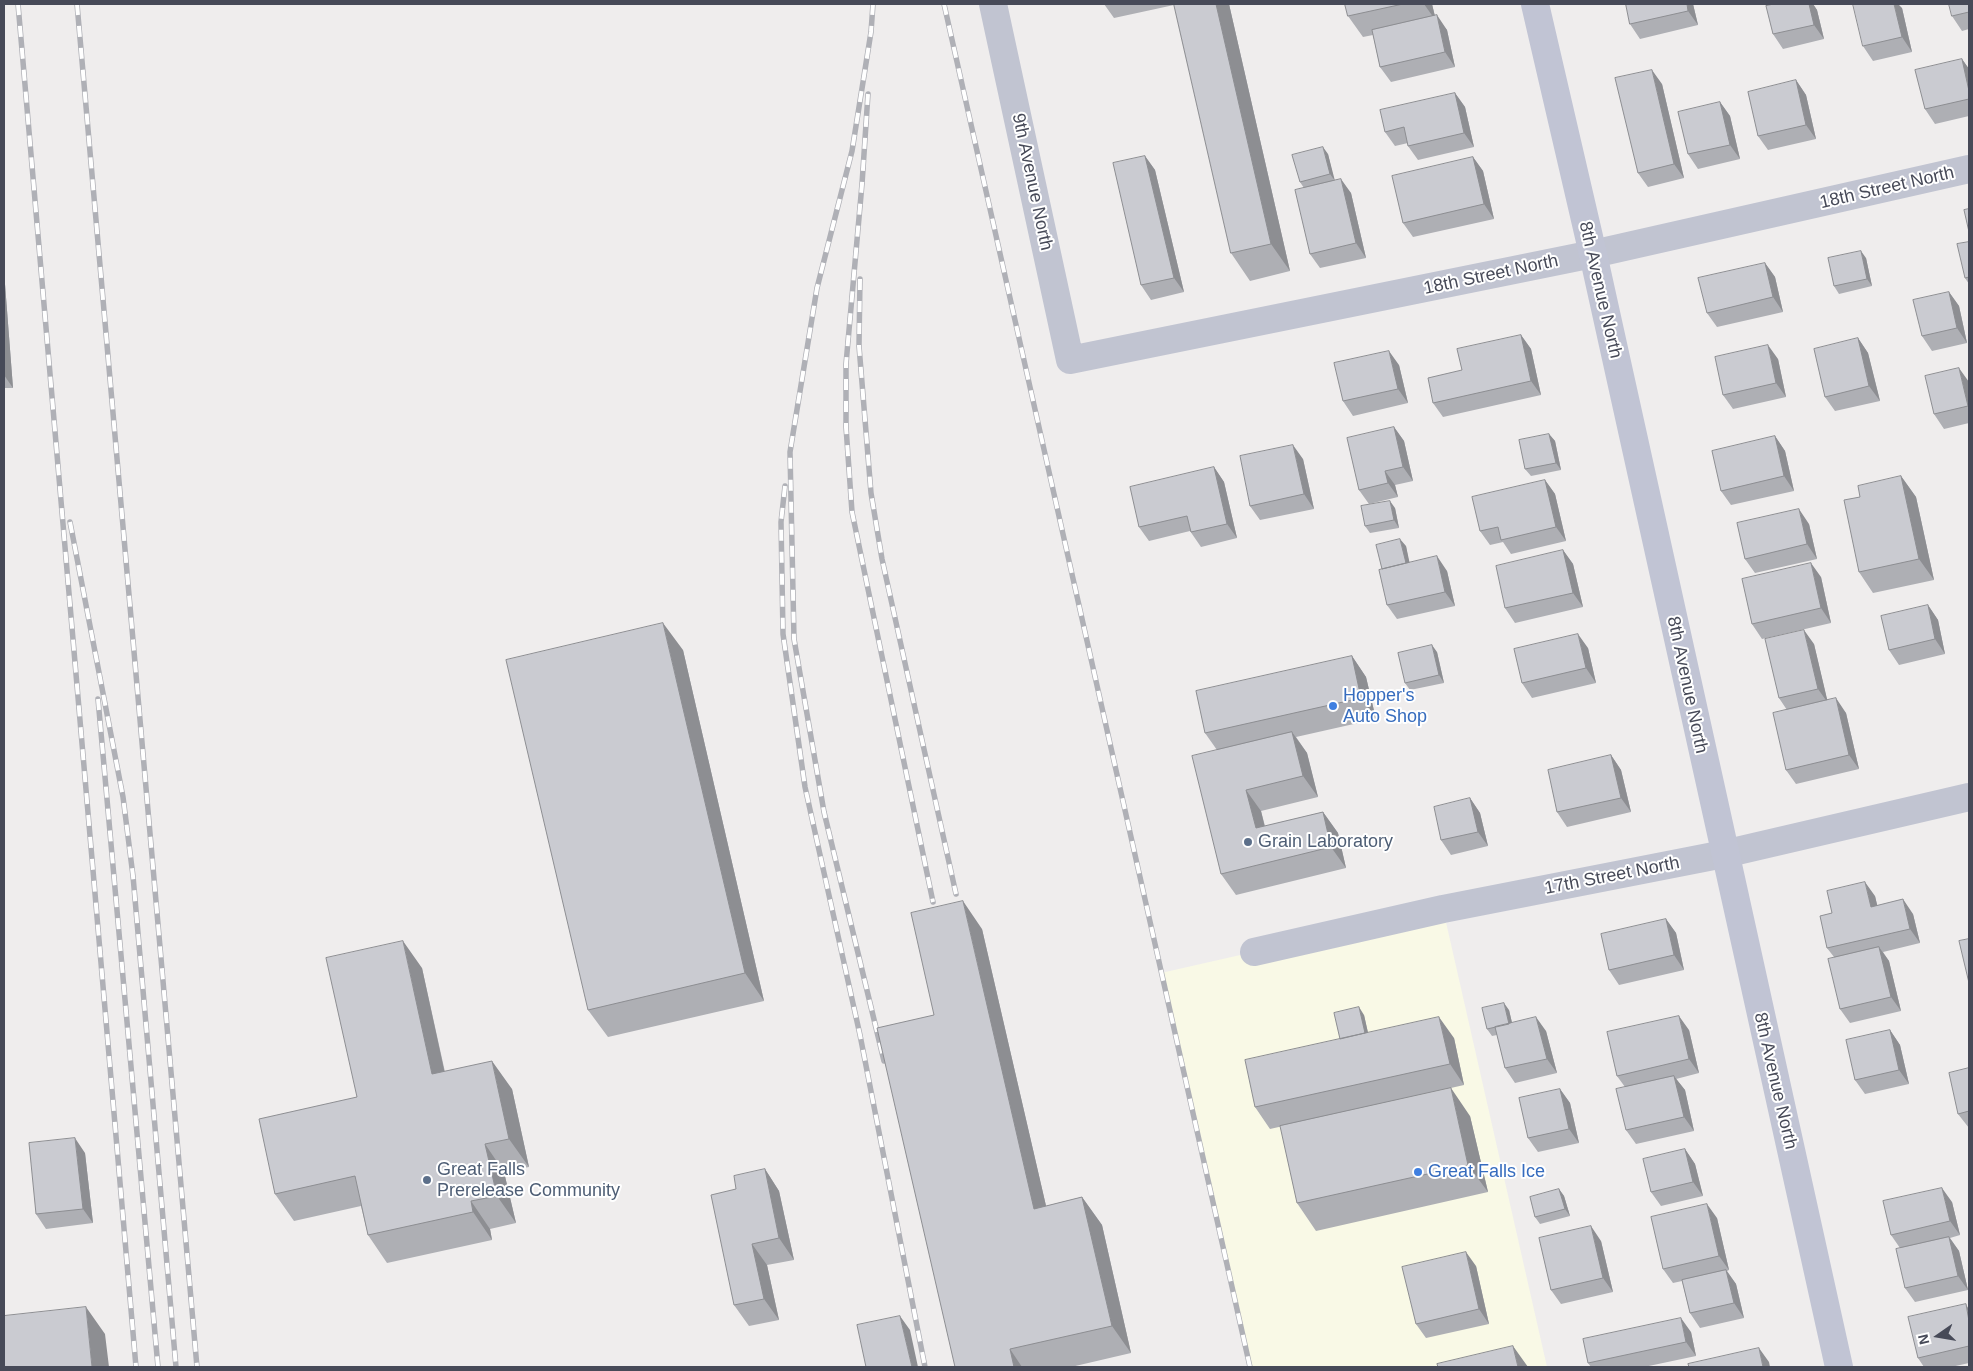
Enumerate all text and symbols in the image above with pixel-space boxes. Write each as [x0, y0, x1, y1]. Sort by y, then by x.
street label: 9th Avenue North [1007, 111, 1057, 253]
street label: 18th Street North [1818, 162, 1956, 214]
street label: 8th Avenue North [1574, 219, 1626, 361]
street label: 18th Street North [1422, 250, 1560, 300]
street label: 8th Avenue North [1662, 614, 1712, 756]
place label: Hopper's Auto Shop [1343, 685, 1427, 728]
marker: Hopper's Auto Shop [1327, 700, 1339, 712]
place label: Grain Laboratory [1258, 831, 1393, 853]
marker: Grain Laboratory [1242, 836, 1254, 848]
street label: 17th Street North [1543, 852, 1681, 900]
street label: 8th Avenue North [1749, 1010, 1801, 1152]
place label: Great Falls Prerelease Community [437, 1159, 620, 1202]
place label: Great Falls Ice [1428, 1161, 1545, 1183]
marker: Great Falls Ice [1412, 1166, 1424, 1178]
marker: Great Falls Prerelease Community [421, 1174, 433, 1186]
north arrow [1913, 1311, 1963, 1361]
text: N [1914, 1333, 1932, 1346]

